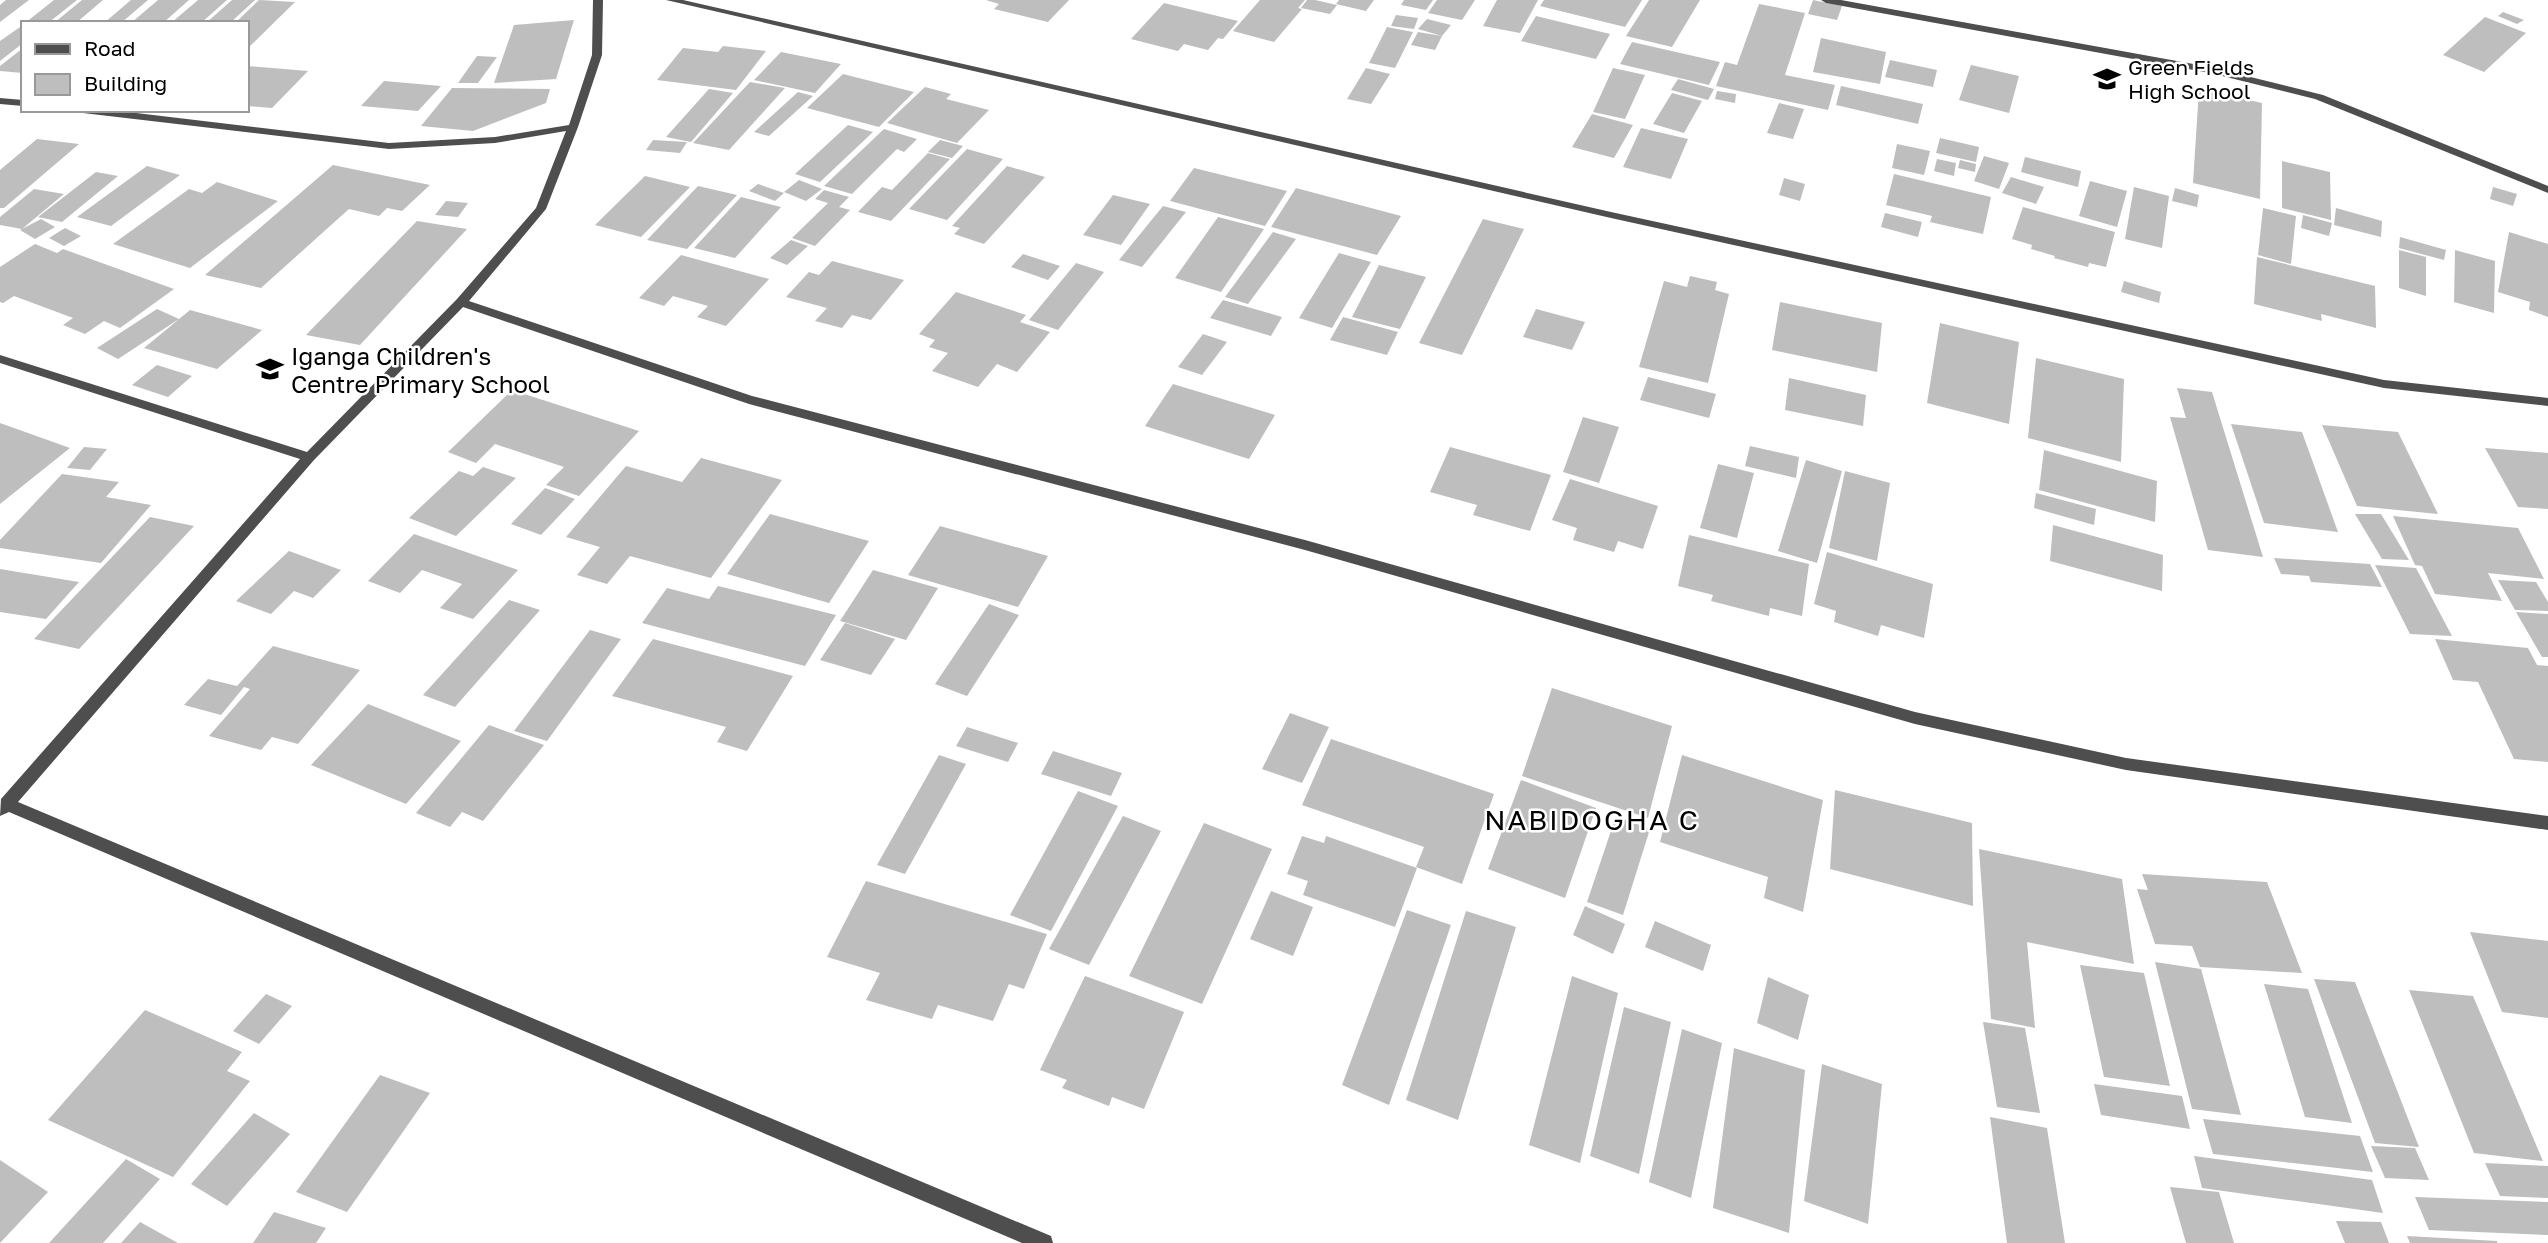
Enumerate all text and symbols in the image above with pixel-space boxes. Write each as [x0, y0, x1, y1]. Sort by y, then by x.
legend [21, 21, 248, 112]
text: Road [84, 35, 135, 61]
place label: Green Fields High School [2128, 54, 2254, 104]
school or university icon: Green Fields High School [2092, 64, 2122, 94]
text: Building [84, 70, 167, 96]
place label: Iganga Children's Centre Primary School [291, 341, 550, 398]
school or university icon: Iganga Children's Centre Primary School [255, 354, 285, 384]
district label: NABIDOGHA C [1484, 803, 1700, 836]

